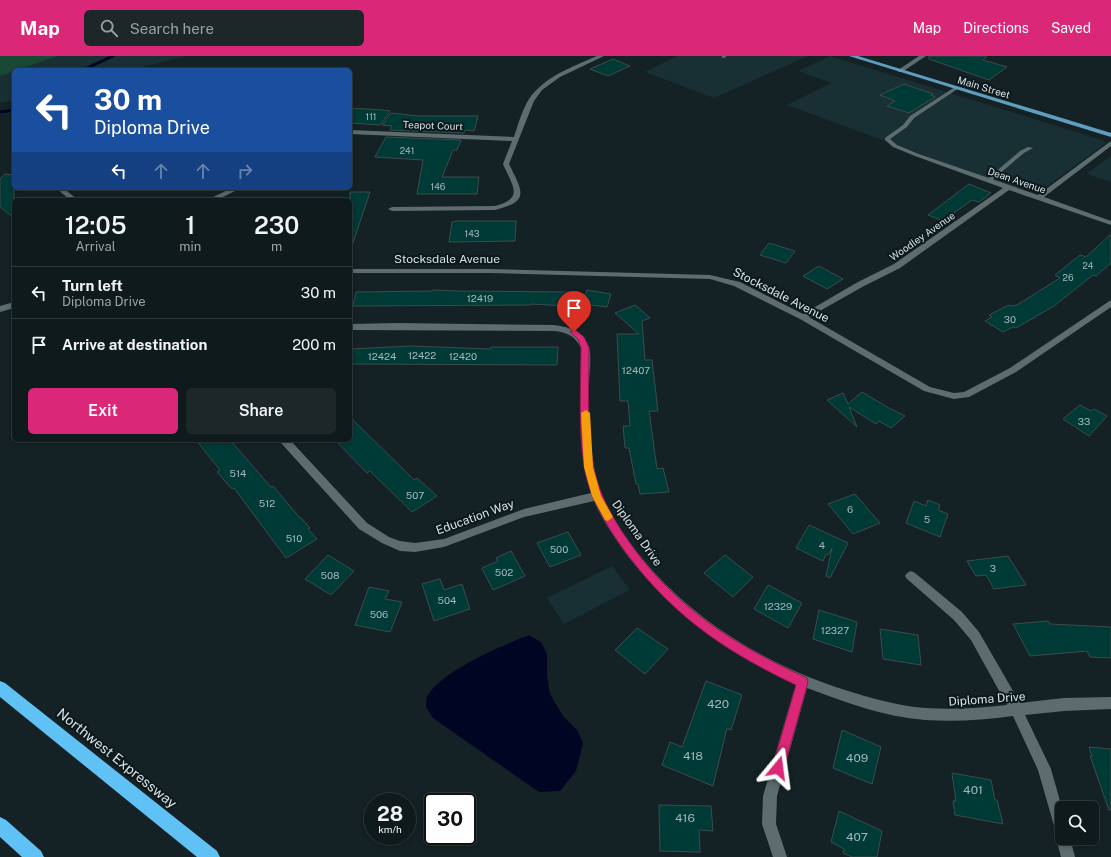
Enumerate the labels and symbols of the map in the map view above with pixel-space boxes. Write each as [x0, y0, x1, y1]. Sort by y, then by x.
street label: Main Street [956, 73, 1012, 101]
house number: 111 [366, 111, 377, 122]
street label: Teapot Court [403, 118, 463, 132]
house number: 241 [400, 145, 414, 156]
street label: Dean Avenue [986, 164, 1048, 196]
house number: 146 [431, 181, 446, 192]
street label: Woodley Avenue [887, 209, 957, 263]
house number: 143 [465, 228, 480, 239]
street label: Stocksdale Avenue [394, 252, 500, 266]
house number: 24 [1082, 260, 1094, 271]
street label: Stocksdale Avenue [731, 265, 832, 325]
house number: 26 [1063, 272, 1074, 283]
pin [557, 291, 591, 332]
house number: 12419 [467, 292, 493, 304]
house number: 30 [1004, 313, 1016, 325]
house number: 12422 [408, 349, 436, 361]
house number: 12424 [368, 350, 396, 362]
house number: 12420 [449, 350, 477, 362]
house number: 12407 [622, 364, 650, 376]
house number: 33 [1078, 415, 1090, 427]
house number: 514 [230, 467, 246, 479]
house number: 507 [406, 489, 424, 501]
street label: Education Way [434, 496, 516, 538]
house number: 512 [259, 497, 275, 509]
street label: Diploma Drive [609, 497, 665, 569]
house number: 6 [847, 503, 853, 515]
house number: 5 [924, 513, 930, 525]
house number: 510 [286, 532, 302, 544]
house number: 4 [819, 539, 825, 551]
house number: 500 [550, 543, 568, 555]
house number: 3 [990, 562, 996, 574]
house number: 502 [495, 566, 513, 578]
house number: 508 [321, 569, 339, 581]
house number: 504 [438, 594, 456, 606]
house number: 12329 [764, 600, 792, 612]
house number: 506 [370, 608, 388, 620]
house number: 12327 [821, 624, 849, 636]
street label: Diploma Drive [948, 689, 1026, 709]
house number: 420 [707, 697, 729, 711]
street label: Northwest Expressway [54, 705, 180, 812]
position arrow [757, 747, 799, 789]
house number: 418 [683, 749, 703, 763]
house number: 409 [846, 751, 868, 765]
house number: 401 [963, 783, 983, 797]
speed limit sign: 30 [424, 793, 476, 845]
house number: 416 [675, 811, 695, 825]
house number: 407 [846, 830, 868, 844]

